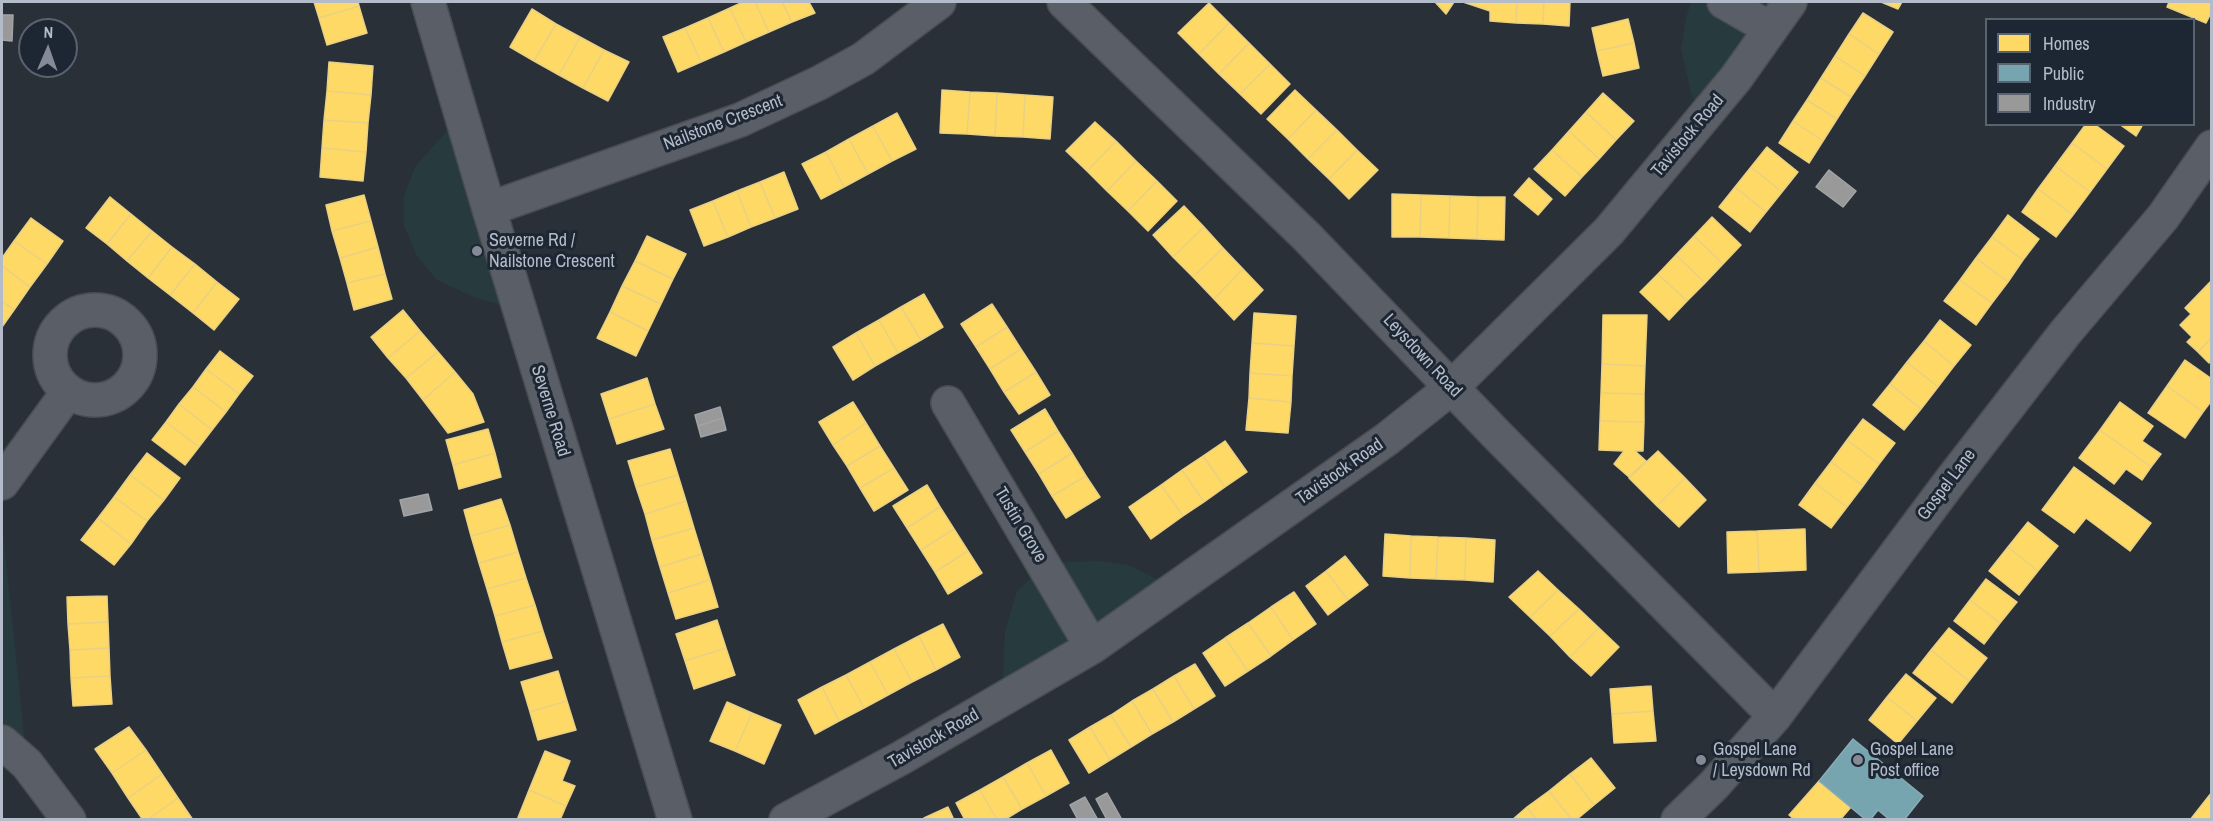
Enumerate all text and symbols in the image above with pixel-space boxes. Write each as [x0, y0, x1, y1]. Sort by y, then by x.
north arrow [18, 18, 78, 78]
legend [1985, 18, 2195, 126]
text: N [43, 21, 54, 43]
text: Homes [2043, 31, 2090, 56]
text: Public [2043, 61, 2084, 86]
street label: Nailstone Crescent [661, 90, 785, 156]
street label: Tavistock Road [1647, 90, 1729, 182]
text: Industry [2043, 91, 2096, 116]
place label: Severne Rd / Nailstone Crescent [489, 230, 615, 272]
marker: Severne Rd / Nailstone Crescent [470, 244, 484, 258]
street label: Leysdown Road [1378, 310, 1466, 402]
street label: Severne Road [526, 363, 574, 459]
street label: Tavistock Road [1292, 434, 1388, 510]
street label: Gospel Lane [1913, 445, 1981, 525]
street label: Tustin Grove [989, 483, 1051, 567]
street label: Tavistock Road [885, 704, 983, 774]
place label: Gospel Lane / Leysdown Rd [1713, 739, 1811, 782]
place label: Gospel Lane Post office [1870, 739, 1954, 782]
marker: Gospel Lane / Leysdown Rd [1694, 753, 1708, 767]
marker: Gospel Lane Post office [1851, 753, 1865, 767]

